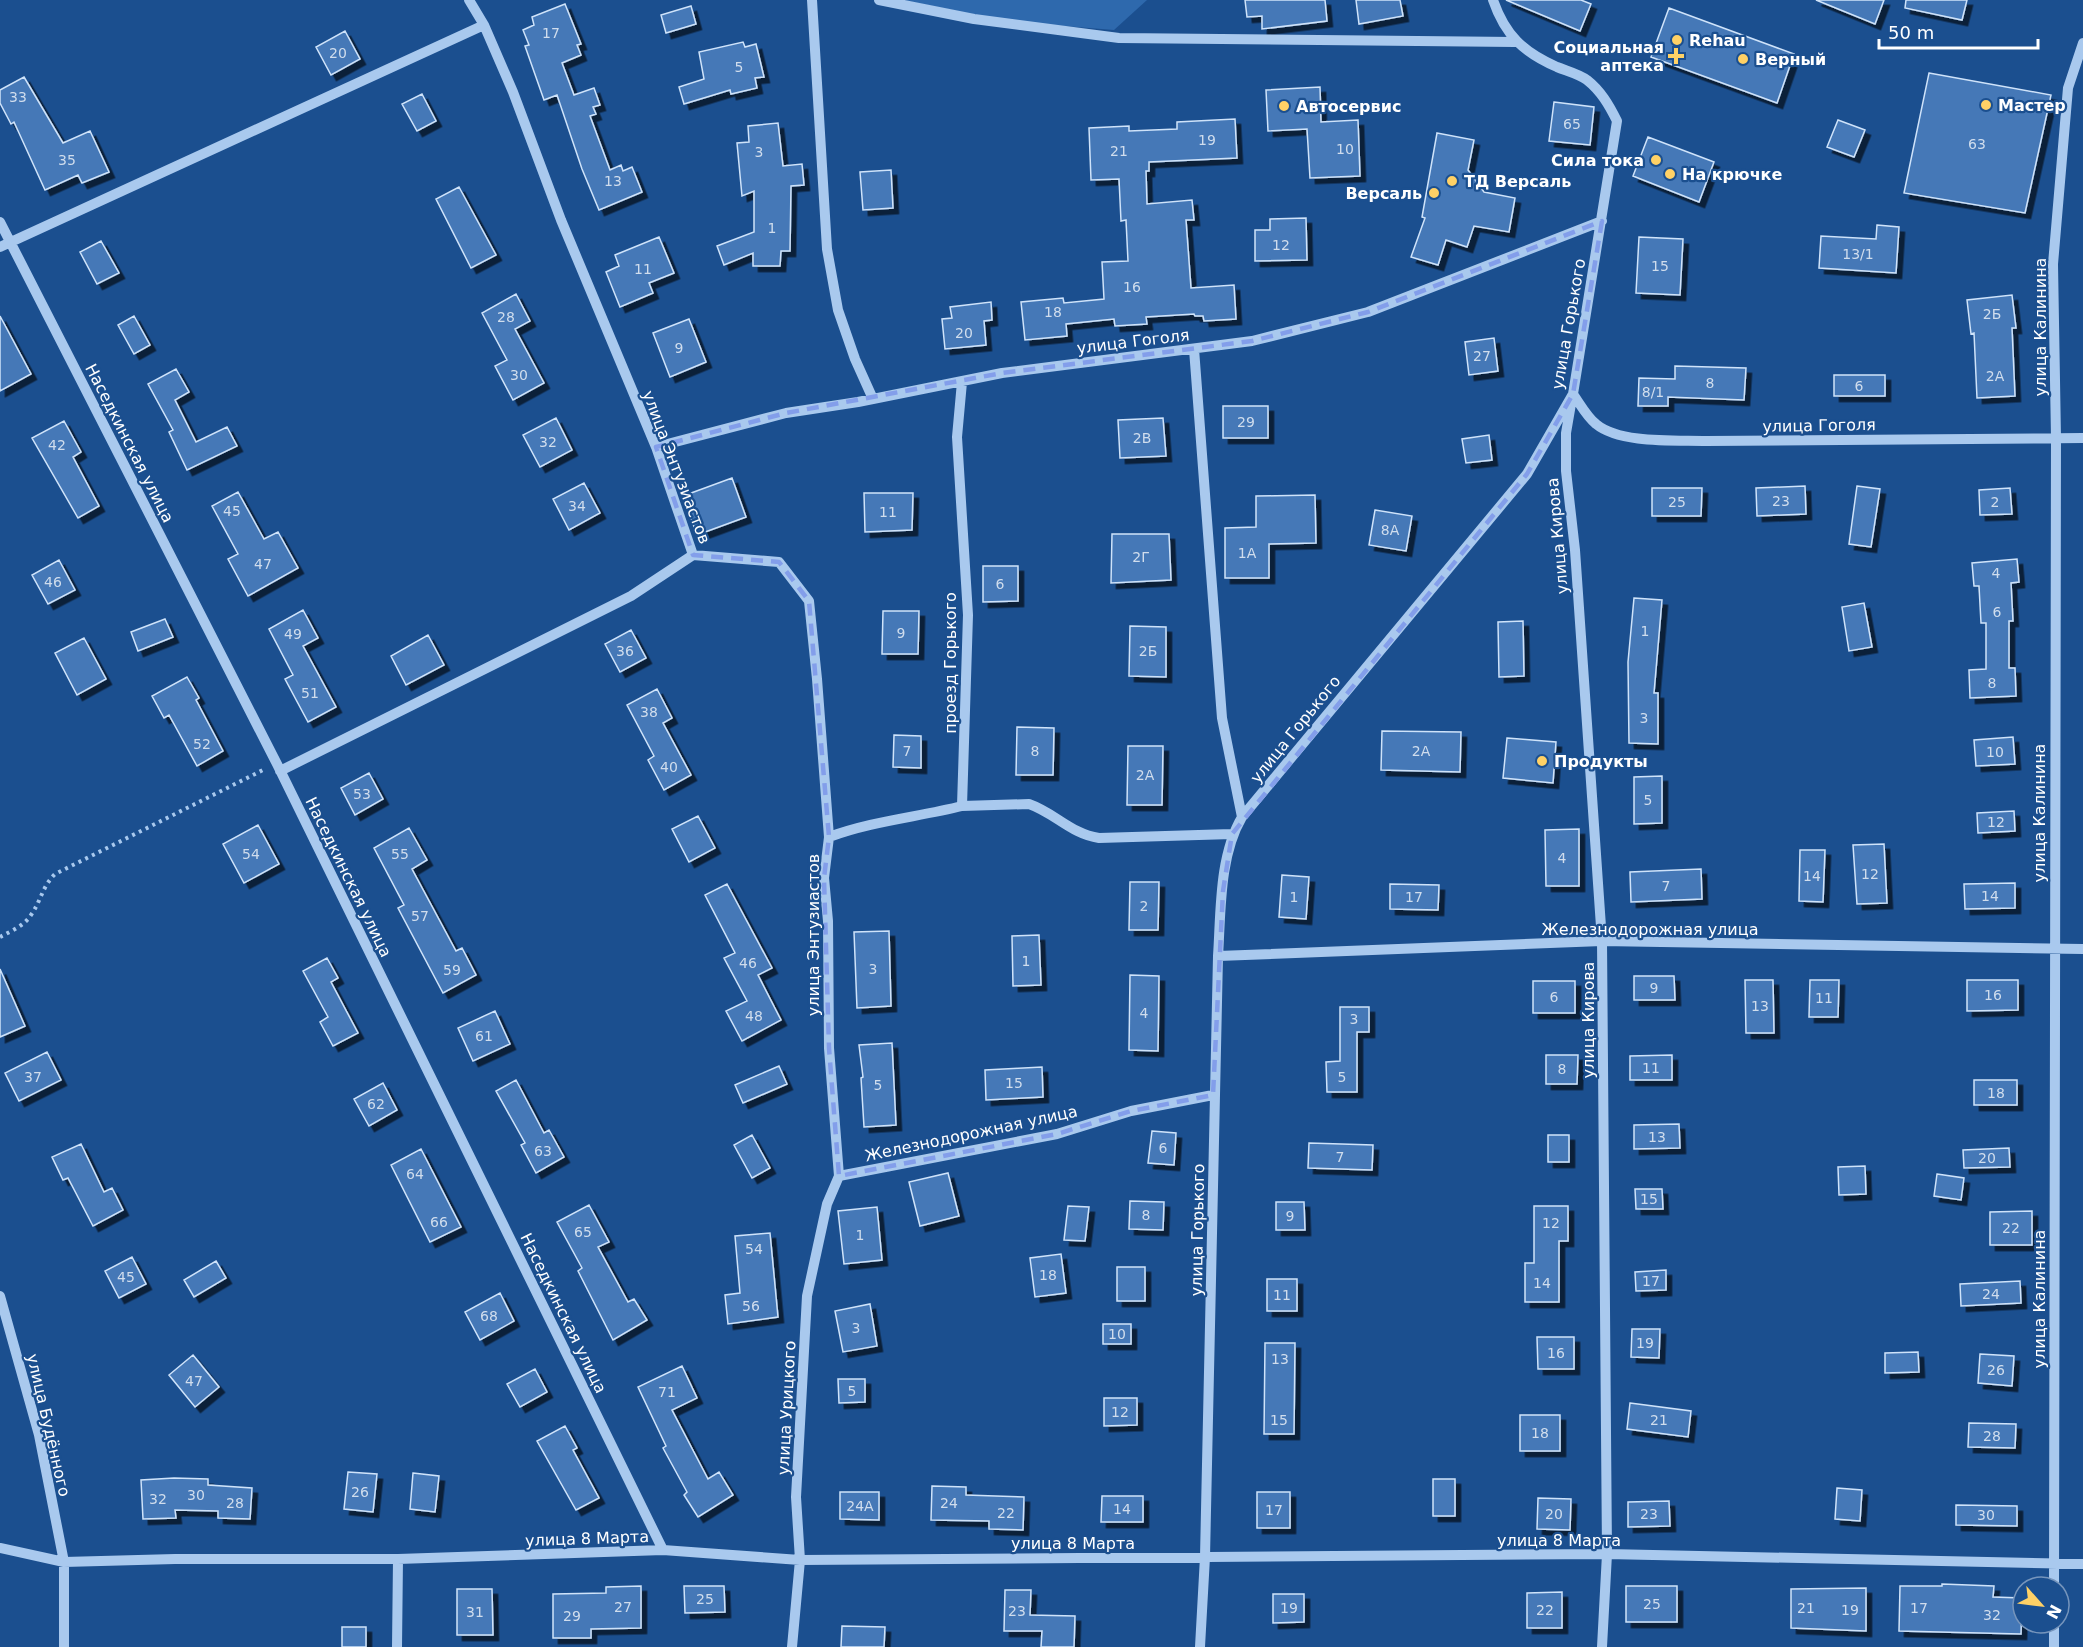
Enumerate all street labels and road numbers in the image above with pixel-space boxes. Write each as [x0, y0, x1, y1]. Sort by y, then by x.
street label: улица Горького [1548, 257, 1589, 391]
street label: улица Калинина [2031, 258, 2050, 396]
street label: улица Гоголя [1076, 325, 1191, 358]
street label: Наседкинская улица [81, 361, 178, 526]
street label: улица Энтузиастов [639, 388, 714, 546]
street label: улица Гоголя [1762, 415, 1876, 436]
street label: улица Кирова [1543, 477, 1572, 595]
street label: проезд Горького [941, 592, 960, 734]
street label: улица Горького [1246, 672, 1345, 787]
street label: улица Калинина [2030, 744, 2049, 882]
street label: Наседкинская улица [301, 794, 396, 960]
street label: улица Энтузиастов [804, 854, 823, 1016]
street label: Железнодорожная улица [1542, 920, 1758, 939]
street label: улица Кирова [1579, 962, 1598, 1078]
street label: Железнодорожная улица [863, 1102, 1079, 1165]
street label: улица Горького [1187, 1164, 1208, 1296]
street label: Наседкинская улица [516, 1230, 611, 1396]
street label: улица Калинина [2030, 1230, 2049, 1368]
street label: улица Урицкого [773, 1340, 800, 1476]
street label: улица Будённого [23, 1352, 74, 1498]
street label: улица 8 Марта [525, 1527, 649, 1550]
street label: улица 8 Марта [1497, 1531, 1621, 1550]
street label: улица 8 Марта [1011, 1534, 1135, 1553]

